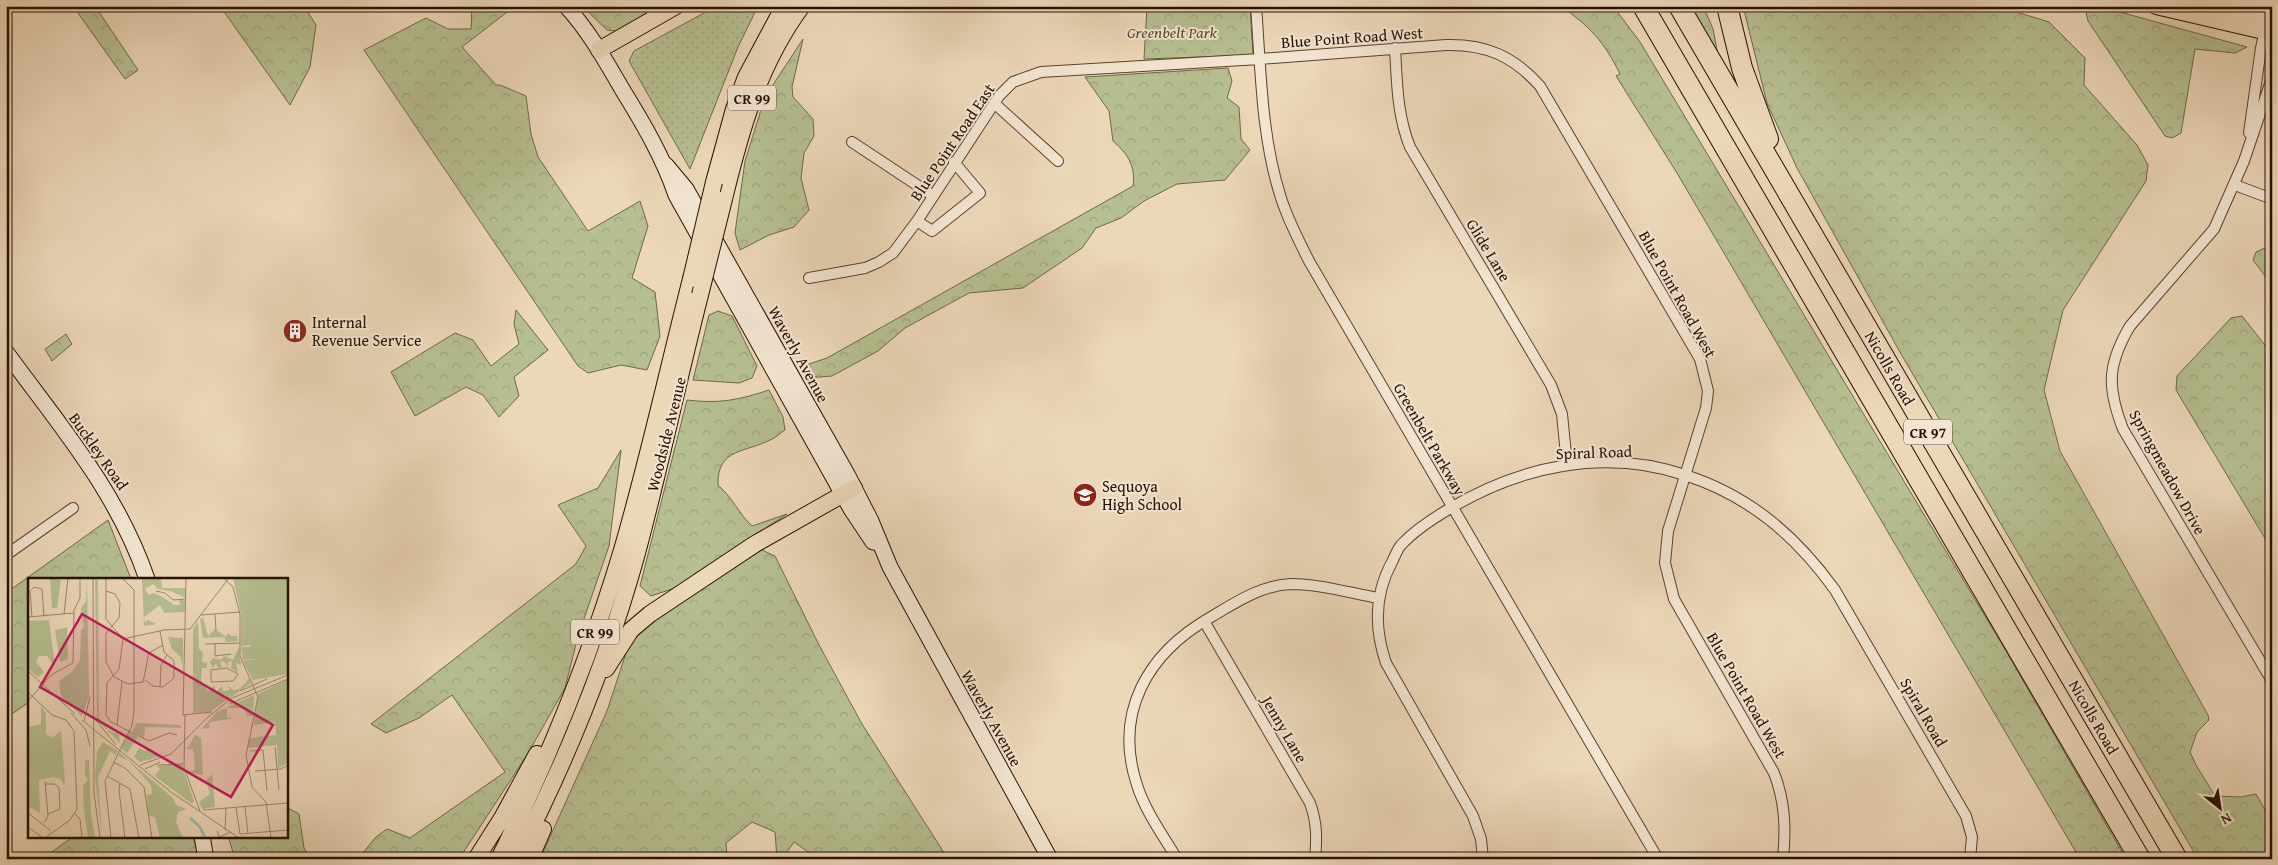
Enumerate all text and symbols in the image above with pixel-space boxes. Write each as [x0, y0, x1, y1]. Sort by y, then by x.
park label: Greenbelt Park [1127, 20, 1218, 44]
street label: Blue Point Road West [1280, 20, 1424, 54]
street label: Blue Point Road East [904, 78, 1001, 206]
road number: CR 99 [728, 86, 776, 110]
street label: Glide Lane [1461, 214, 1517, 286]
street label: Blue Point Road West [1633, 226, 1723, 362]
street label: Waverly Avenue [763, 301, 835, 407]
place label: Internal Revenue Service [312, 310, 421, 352]
building icon: Internal Revenue Service [282, 318, 308, 344]
street label: Nicolls Road [1859, 326, 1921, 410]
street label: Woodside Avenue [640, 374, 692, 494]
street label: Greenbelt Parkway [1388, 378, 1472, 500]
street label: Springmeadow Drive [2124, 405, 2212, 539]
street label: Buckley Road [63, 407, 135, 495]
road number: CR 97 [1904, 420, 1952, 444]
street label: Spiral Road [1555, 439, 1633, 465]
place label: Sequoya High School [1102, 474, 1183, 516]
school or university icon: Sequoya High School [1072, 482, 1098, 508]
inset map [28, 578, 288, 838]
road number: CR 99 [571, 620, 619, 644]
street label: Blue Point Road West [1701, 627, 1793, 763]
street label: Waverly Avenue [956, 665, 1028, 771]
street label: Spiral Road [1894, 673, 1954, 751]
street label: Nicolls Road [2063, 675, 2125, 759]
street label: Jenny Lane [1255, 689, 1314, 767]
north arrow [2196, 782, 2246, 832]
text: N [2217, 808, 2236, 831]

